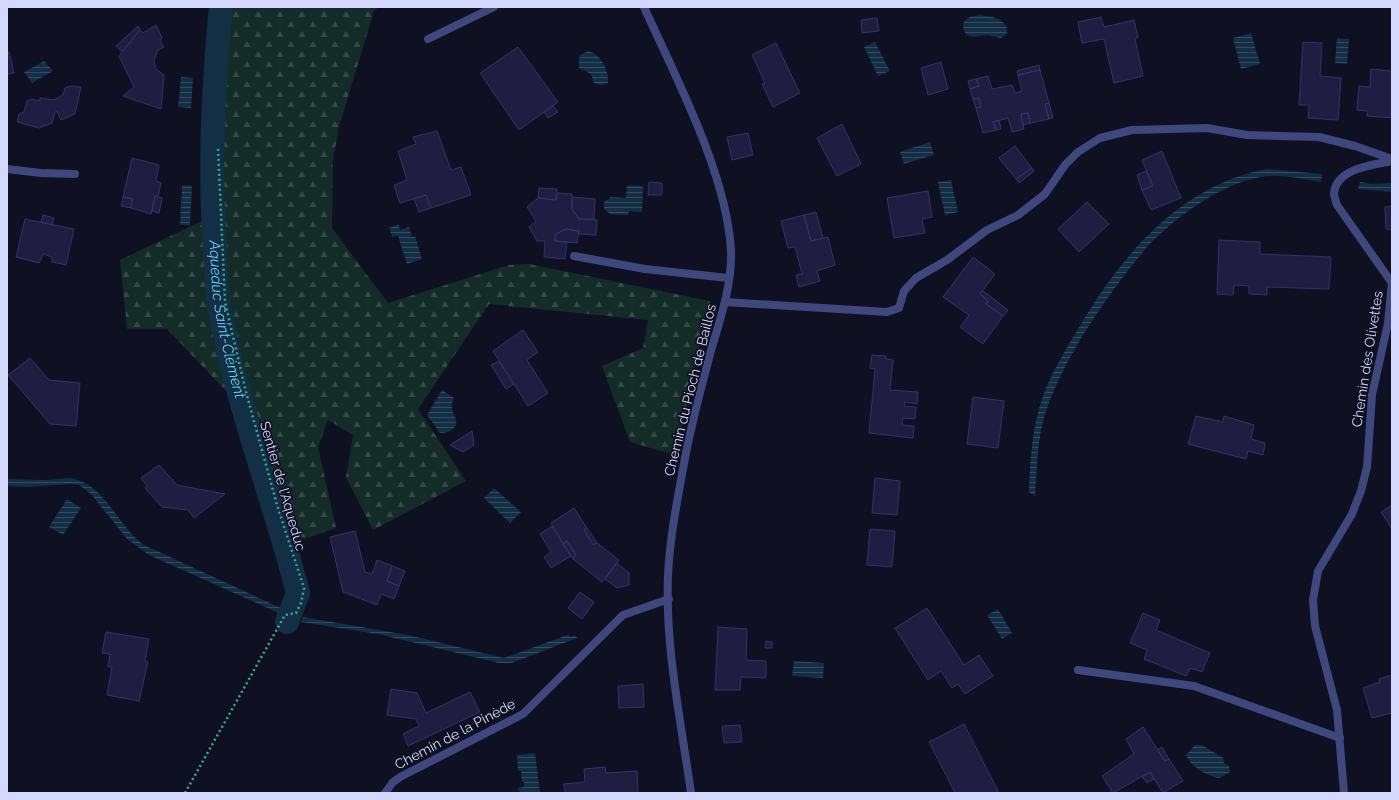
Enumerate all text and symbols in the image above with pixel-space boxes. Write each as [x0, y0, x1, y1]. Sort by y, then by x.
water label: Aqueduc Saint-Clément [205, 239, 249, 401]
street label: Chemin des Olivettes [1348, 289, 1386, 428]
street label: Chemin du Pioch de Baillos [661, 302, 719, 478]
street label: Sentier de l'Aqueduc [257, 419, 309, 553]
street label: Chemin de la Pinède [392, 695, 518, 773]

